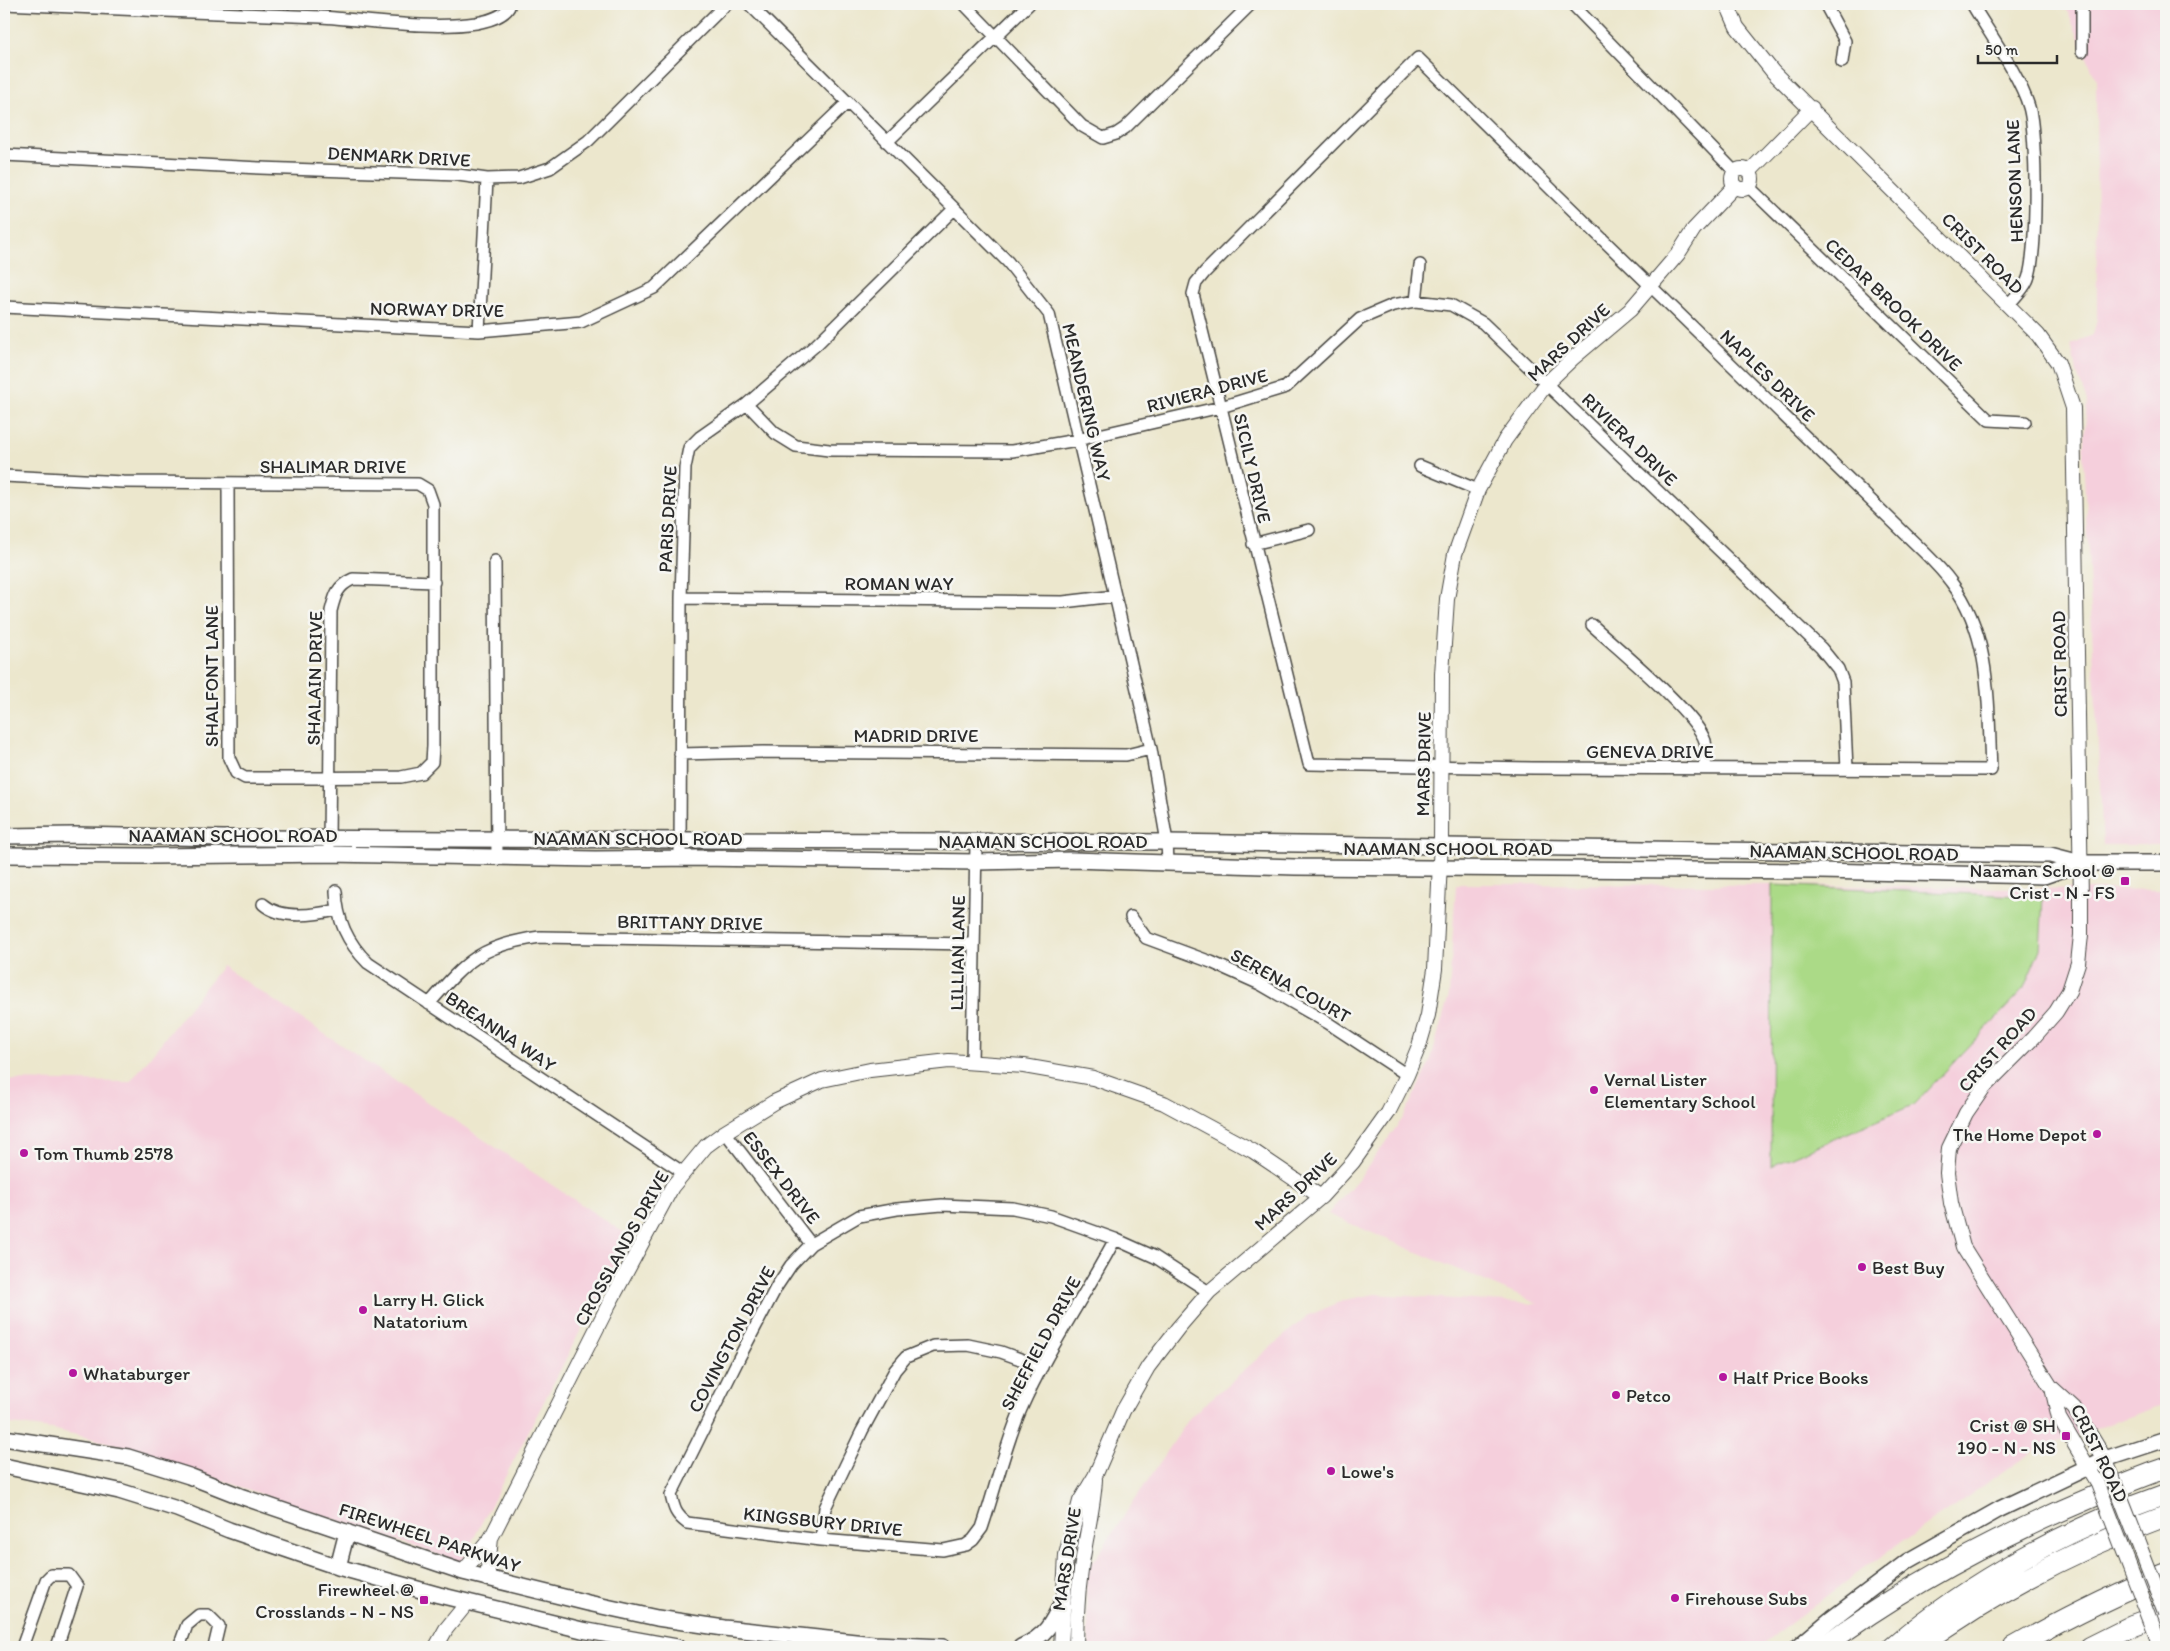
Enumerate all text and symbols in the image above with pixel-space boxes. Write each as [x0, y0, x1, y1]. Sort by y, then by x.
scale bar [1978, 32, 2056, 64]
text: 50 m [1985, 41, 2018, 59]
street label: HENSON LANE [2001, 119, 2028, 243]
street label: DENMARK DRIVE [327, 141, 471, 172]
street label: CRIST ROAD [1937, 207, 2029, 299]
street label: CEDAR BROOK DRIVE [1820, 233, 1967, 376]
street label: NORWAY DRIVE [370, 297, 504, 322]
street label: MARS DRIVE [1522, 298, 1615, 387]
street label: MEANDERING WAY [1057, 321, 1116, 484]
street label: NAPLES DRIVE [1715, 324, 1820, 427]
street label: RIVIERA DRIVE [1144, 363, 1270, 418]
street label: RIVIERA DRIVE [1577, 388, 1682, 491]
street label: SICILY DRIVE [1229, 411, 1276, 525]
street label: SHALIMAR DRIVE [260, 455, 407, 478]
street label: PARIS DRIVE [653, 465, 682, 573]
street label: ROMAN WAY [844, 572, 954, 595]
street label: SHALFONT LANE [200, 605, 223, 747]
street label: SHALAIN DRIVE [302, 610, 327, 745]
street label: CRIST ROAD [2047, 610, 2072, 718]
street label: MARS DRIVE [1411, 711, 1436, 817]
street label: MADRID DRIVE [853, 724, 979, 747]
street label: GENEVA DRIVE [1586, 740, 1714, 763]
street label: NAAMAN SCHOOL ROAD [128, 824, 338, 847]
street label: NAAMAN SCHOOL ROAD [533, 827, 743, 850]
street label: NAAMAN SCHOOL ROAD [938, 830, 1148, 853]
street label: NAAMAN SCHOOL ROAD [1343, 837, 1553, 860]
street label: NAAMAN SCHOOL ROAD [1749, 839, 1959, 866]
place label: Naaman School @ Crist - N - FS [1970, 859, 2115, 904]
marker: Naaman School @ Crist - N - FS [2119, 875, 2131, 887]
street label: LILLIAN LANE [945, 895, 970, 1011]
street label: BRITTANY DRIVE [617, 910, 763, 935]
street label: SERENA COURT [1227, 943, 1355, 1028]
street label: BREANNA WAY [441, 986, 560, 1077]
street label: CRIST ROAD [1953, 1002, 2042, 1097]
place label: Vernal Lister Elementary School [1604, 1068, 1756, 1113]
marker: Vernal Lister Elementary School [1588, 1084, 1600, 1096]
place label: The Home Depot [1953, 1123, 2087, 1146]
street label: ESSEX DRIVE [738, 1126, 825, 1229]
marker: The Home Depot [2091, 1128, 2103, 1140]
place label: Tom Thumb 2578 [34, 1142, 173, 1165]
marker: Tom Thumb 2578 [18, 1147, 30, 1159]
street label: MARS DRIVE [1249, 1147, 1342, 1236]
street label: CROSSLANDS DRIVE [569, 1166, 674, 1330]
place label: Best Buy [1872, 1256, 1945, 1279]
marker: Best Buy [1856, 1261, 1868, 1273]
street label: COVINGTON DRIVE [683, 1262, 780, 1417]
street label: SHEFFIELD DRIVE [995, 1272, 1086, 1414]
place label: Larry H. Glick Natatorium [373, 1288, 485, 1333]
marker: Larry H. Glick Natatorium [357, 1304, 369, 1316]
place label: Whataburger [83, 1362, 191, 1385]
place label: Half Price Books [1733, 1366, 1869, 1389]
marker: Whataburger [67, 1367, 79, 1379]
marker: Half Price Books [1717, 1371, 1729, 1383]
place label: Petco [1626, 1384, 1671, 1407]
marker: Petco [1610, 1389, 1622, 1401]
street label: CRIST ROAD [2066, 1400, 2133, 1506]
place label: Crist @ SH 190 - N - NS [1957, 1414, 2056, 1459]
marker: Crist @ SH 190 - N - NS [2060, 1430, 2072, 1442]
place label: Lowe's [1341, 1460, 1394, 1483]
marker: Lowe's [1325, 1465, 1337, 1477]
street label: FIREWHEEL PARKWAY [336, 1497, 524, 1578]
street label: KINGSBURY DRIVE [742, 1502, 904, 1541]
street label: MARS DRIVE [1047, 1506, 1086, 1613]
place label: Firewheel @ Crosslands - N - NS [255, 1578, 414, 1623]
place label: Firehouse Subs [1685, 1587, 1807, 1610]
marker: Firehouse Subs [1669, 1592, 1681, 1604]
marker: Firewheel @ Crosslands - N - NS [418, 1594, 430, 1606]

